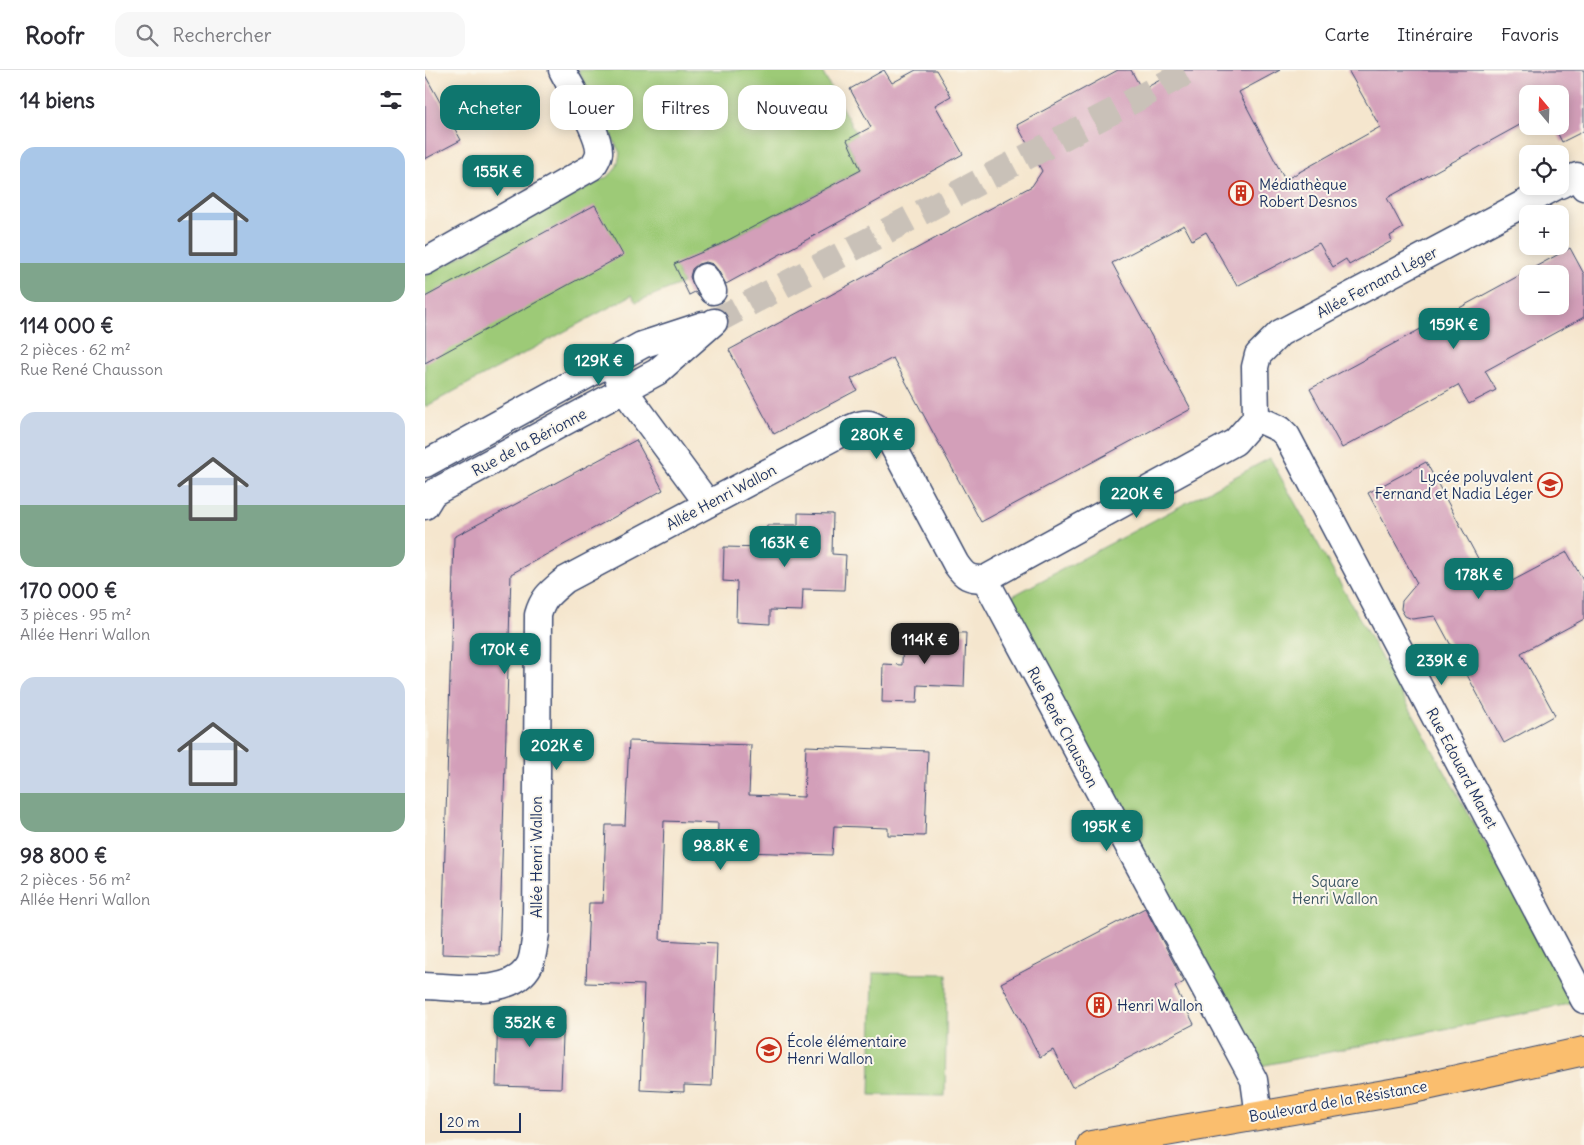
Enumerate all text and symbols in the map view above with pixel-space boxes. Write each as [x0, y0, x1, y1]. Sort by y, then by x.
search box [115, 12, 465, 57]
text: Roofr [25, 20, 85, 50]
icon: search [133, 21, 161, 49]
text: Rechercher [173, 23, 272, 47]
text: Carte [1324, 23, 1369, 46]
text: Itinéraire [1397, 23, 1473, 46]
text: Favoris [1501, 23, 1559, 46]
chip: Acheter [440, 85, 540, 130]
chip: Louer [550, 85, 633, 130]
chip: Filtres [643, 85, 728, 130]
chip: Nouveau [738, 85, 846, 130]
north arrow [1519, 85, 1569, 135]
map controls [1519, 85, 1569, 315]
icon: filters [377, 86, 405, 114]
text: 14 biens [20, 87, 95, 114]
button: locate [1519, 145, 1569, 195]
pin: 155K € [457, 154, 539, 197]
text: 155K € [474, 161, 522, 181]
place label: Médiathèque Robert Desnos [1259, 175, 1358, 211]
icon: home [168, 179, 258, 269]
building icon: Médiathèque Robert Desnos [1228, 180, 1254, 206]
button: + [1519, 205, 1569, 255]
street label: Allée Fernand Léger [1313, 242, 1441, 322]
button: − [1519, 265, 1569, 315]
pin: 159K € [1413, 308, 1495, 350]
text: 114 000 € [20, 312, 114, 339]
text: 159K € [1430, 314, 1478, 334]
text: 2 pièces · 62 m² [20, 339, 131, 359]
pin: 129K € [558, 344, 640, 386]
text: 129K € [575, 350, 623, 370]
text: Rue René Chausson [20, 359, 163, 379]
street label: Rue de la Bérionne [468, 404, 590, 480]
pin: 280K € [836, 418, 918, 460]
text: 280K € [851, 424, 903, 444]
icon: home [168, 444, 258, 534]
street label: Allée Henri Wallon [663, 460, 780, 534]
place label: Lycée polyvalent Fernand et Nadia Léger [1375, 467, 1533, 503]
school or university icon: Lycée polyvalent Fernand et Nadia Léger [1537, 472, 1563, 498]
pin: 220K € [1096, 476, 1178, 519]
text: 220K € [1111, 483, 1163, 503]
pin: 163K € [744, 526, 826, 568]
text: 163K € [761, 532, 809, 552]
pin: 178K € [1438, 558, 1520, 600]
text: 178K € [1455, 564, 1503, 584]
text: 170 000 € [20, 577, 117, 604]
text: 3 pièces · 95 m² [20, 604, 131, 624]
pin: 114K € [884, 622, 966, 665]
text: Allée Henri Wallon [20, 624, 150, 644]
text: 114K € [902, 629, 948, 649]
pin: 170K € [464, 632, 546, 675]
text: 170K € [481, 639, 529, 659]
pin: 239K € [1401, 644, 1483, 686]
text: 239K € [1416, 650, 1468, 670]
street label: Rue René Chausson [1023, 663, 1103, 791]
street label: Rue Edouard Manet [1422, 705, 1502, 831]
icon: home [168, 709, 258, 799]
pin: 202K € [516, 728, 598, 771]
text: 202K € [531, 735, 583, 755]
street label: Allée Henri Wallon [527, 796, 546, 918]
pin: 195K € [1066, 810, 1148, 852]
text: 195K € [1083, 816, 1131, 836]
pin: 98.8K € [675, 828, 767, 871]
text: 98.8K € [694, 835, 748, 855]
text: 98 800 € [20, 842, 107, 869]
text: 2 pièces · 56 m² [20, 869, 131, 889]
park label: Square Henri Wallon [1292, 872, 1378, 908]
text: Allée Henri Wallon [20, 889, 150, 909]
building icon: Henri Wallon [1086, 992, 1112, 1018]
place label: Henri Wallon [1117, 996, 1203, 1015]
pin: 352K € [489, 1006, 571, 1048]
text: 352K € [504, 1012, 556, 1032]
place label: École élémentaire Henri Wallon [787, 1032, 907, 1068]
school or university icon: École élémentaire Henri Wallon [756, 1037, 782, 1063]
street label: Boulevard de la Résistance [1247, 1076, 1429, 1126]
scale bar [440, 1110, 521, 1133]
text: 20 m [447, 1113, 480, 1131]

